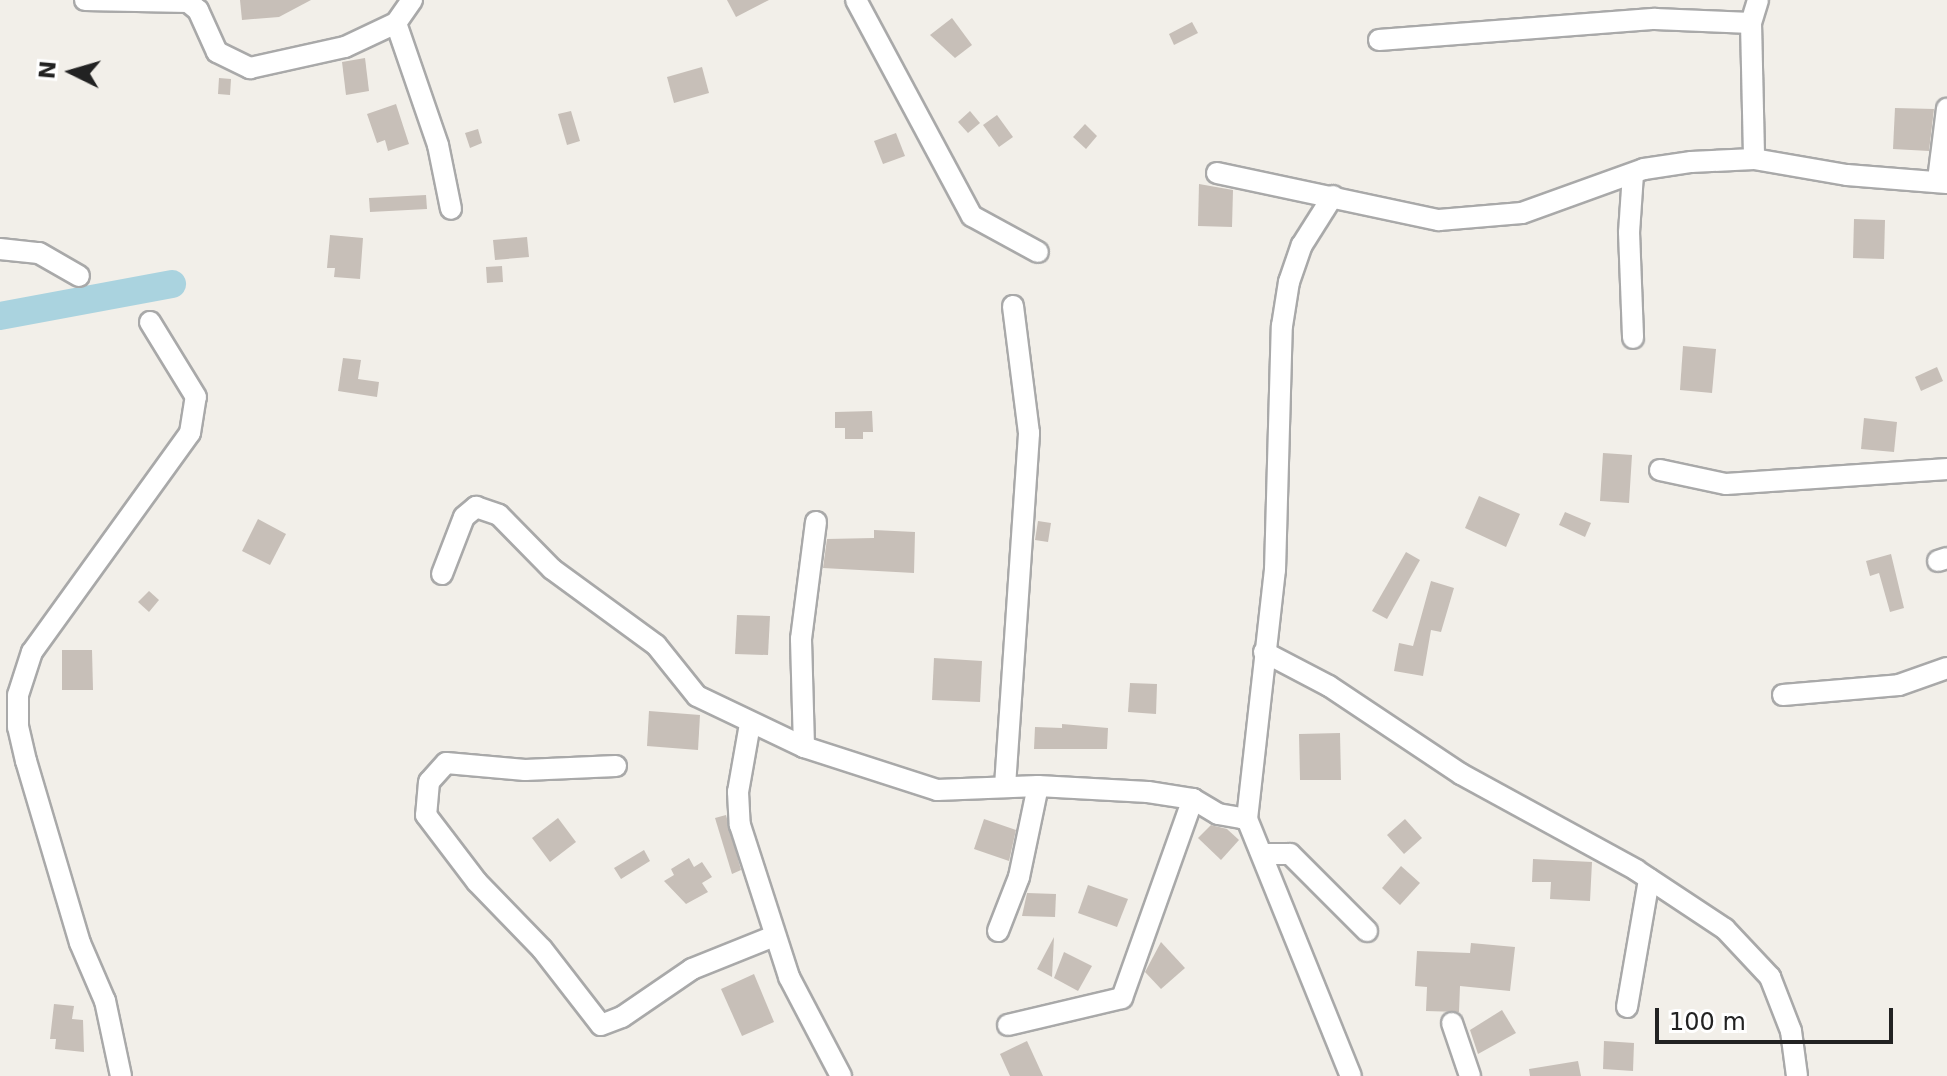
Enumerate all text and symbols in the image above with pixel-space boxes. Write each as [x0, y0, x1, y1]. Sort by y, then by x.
north arrow [32, 32, 112, 112]
text: N [34, 60, 61, 80]
scale bar [1659, 992, 1897, 1042]
text: 100 m [1669, 1008, 1746, 1036]

